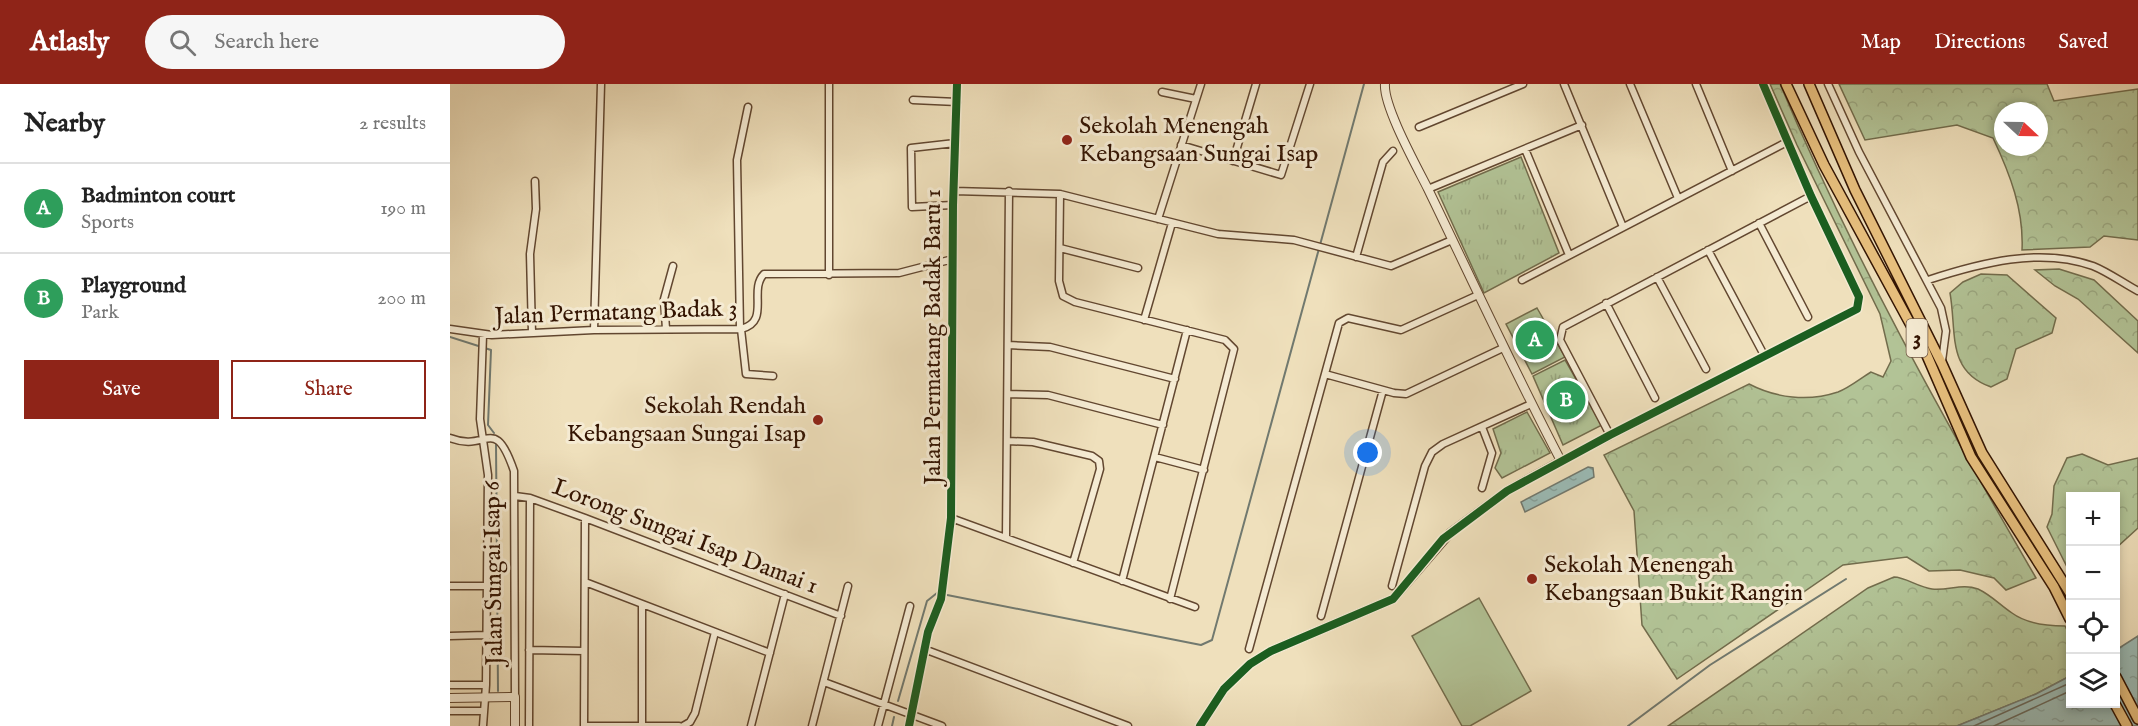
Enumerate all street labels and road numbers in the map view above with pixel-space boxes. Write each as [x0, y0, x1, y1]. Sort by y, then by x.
street label: Jalan Permatang Badak Baru 1 [918, 189, 949, 488]
street label: Jalan Permatang Badak 3 [491, 293, 738, 333]
road number: 3 [1906, 319, 1928, 357]
street label: Lorong Sungai Isap Damai 1 [548, 472, 822, 602]
street label: Jalan Sungai Isap 6 [477, 480, 511, 669]

